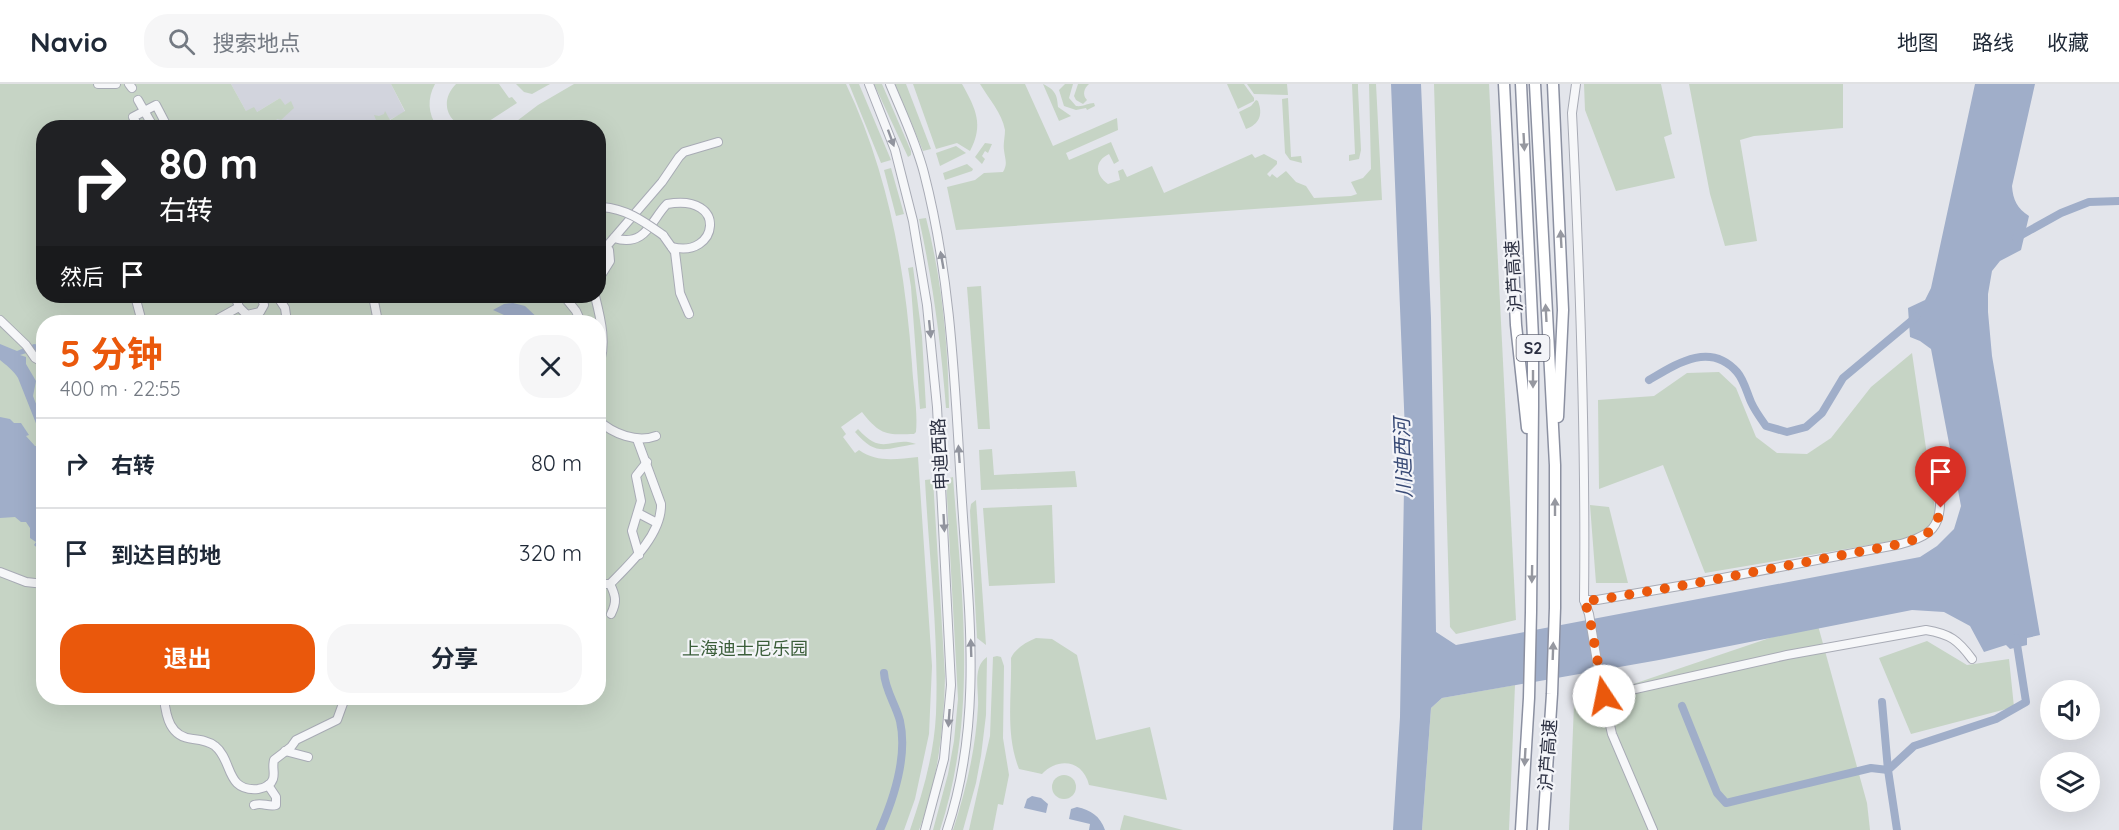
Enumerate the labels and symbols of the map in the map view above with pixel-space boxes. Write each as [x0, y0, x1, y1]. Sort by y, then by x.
one-way arrow [886, 129, 896, 147]
one-way arrow [1520, 133, 1529, 152]
one-way arrow [1556, 229, 1565, 248]
street label: 沪芦高速 [1500, 239, 1527, 313]
one-way arrow [937, 250, 946, 269]
one-way arrow [1542, 303, 1551, 322]
one-way arrow [925, 319, 934, 338]
road number: S2 [1516, 335, 1550, 361]
one-way arrow [1528, 370, 1538, 389]
water label: 川迪西河 [1388, 414, 1416, 498]
street label: 申迪西路 [926, 417, 953, 491]
one-way arrow [954, 444, 963, 463]
pin [1915, 446, 1966, 508]
one-way arrow [1550, 498, 1560, 517]
one-way arrow [939, 514, 948, 533]
one-way arrow [1527, 565, 1537, 584]
park label: 上海迪士尼乐园 [682, 637, 808, 660]
one-way arrow [966, 639, 975, 658]
one-way arrow [1549, 641, 1558, 660]
position arrow [1572, 664, 1636, 728]
one-way arrow [944, 709, 954, 728]
street label: 沪芦高速 [1534, 718, 1561, 792]
one-way arrow [1521, 747, 1530, 766]

